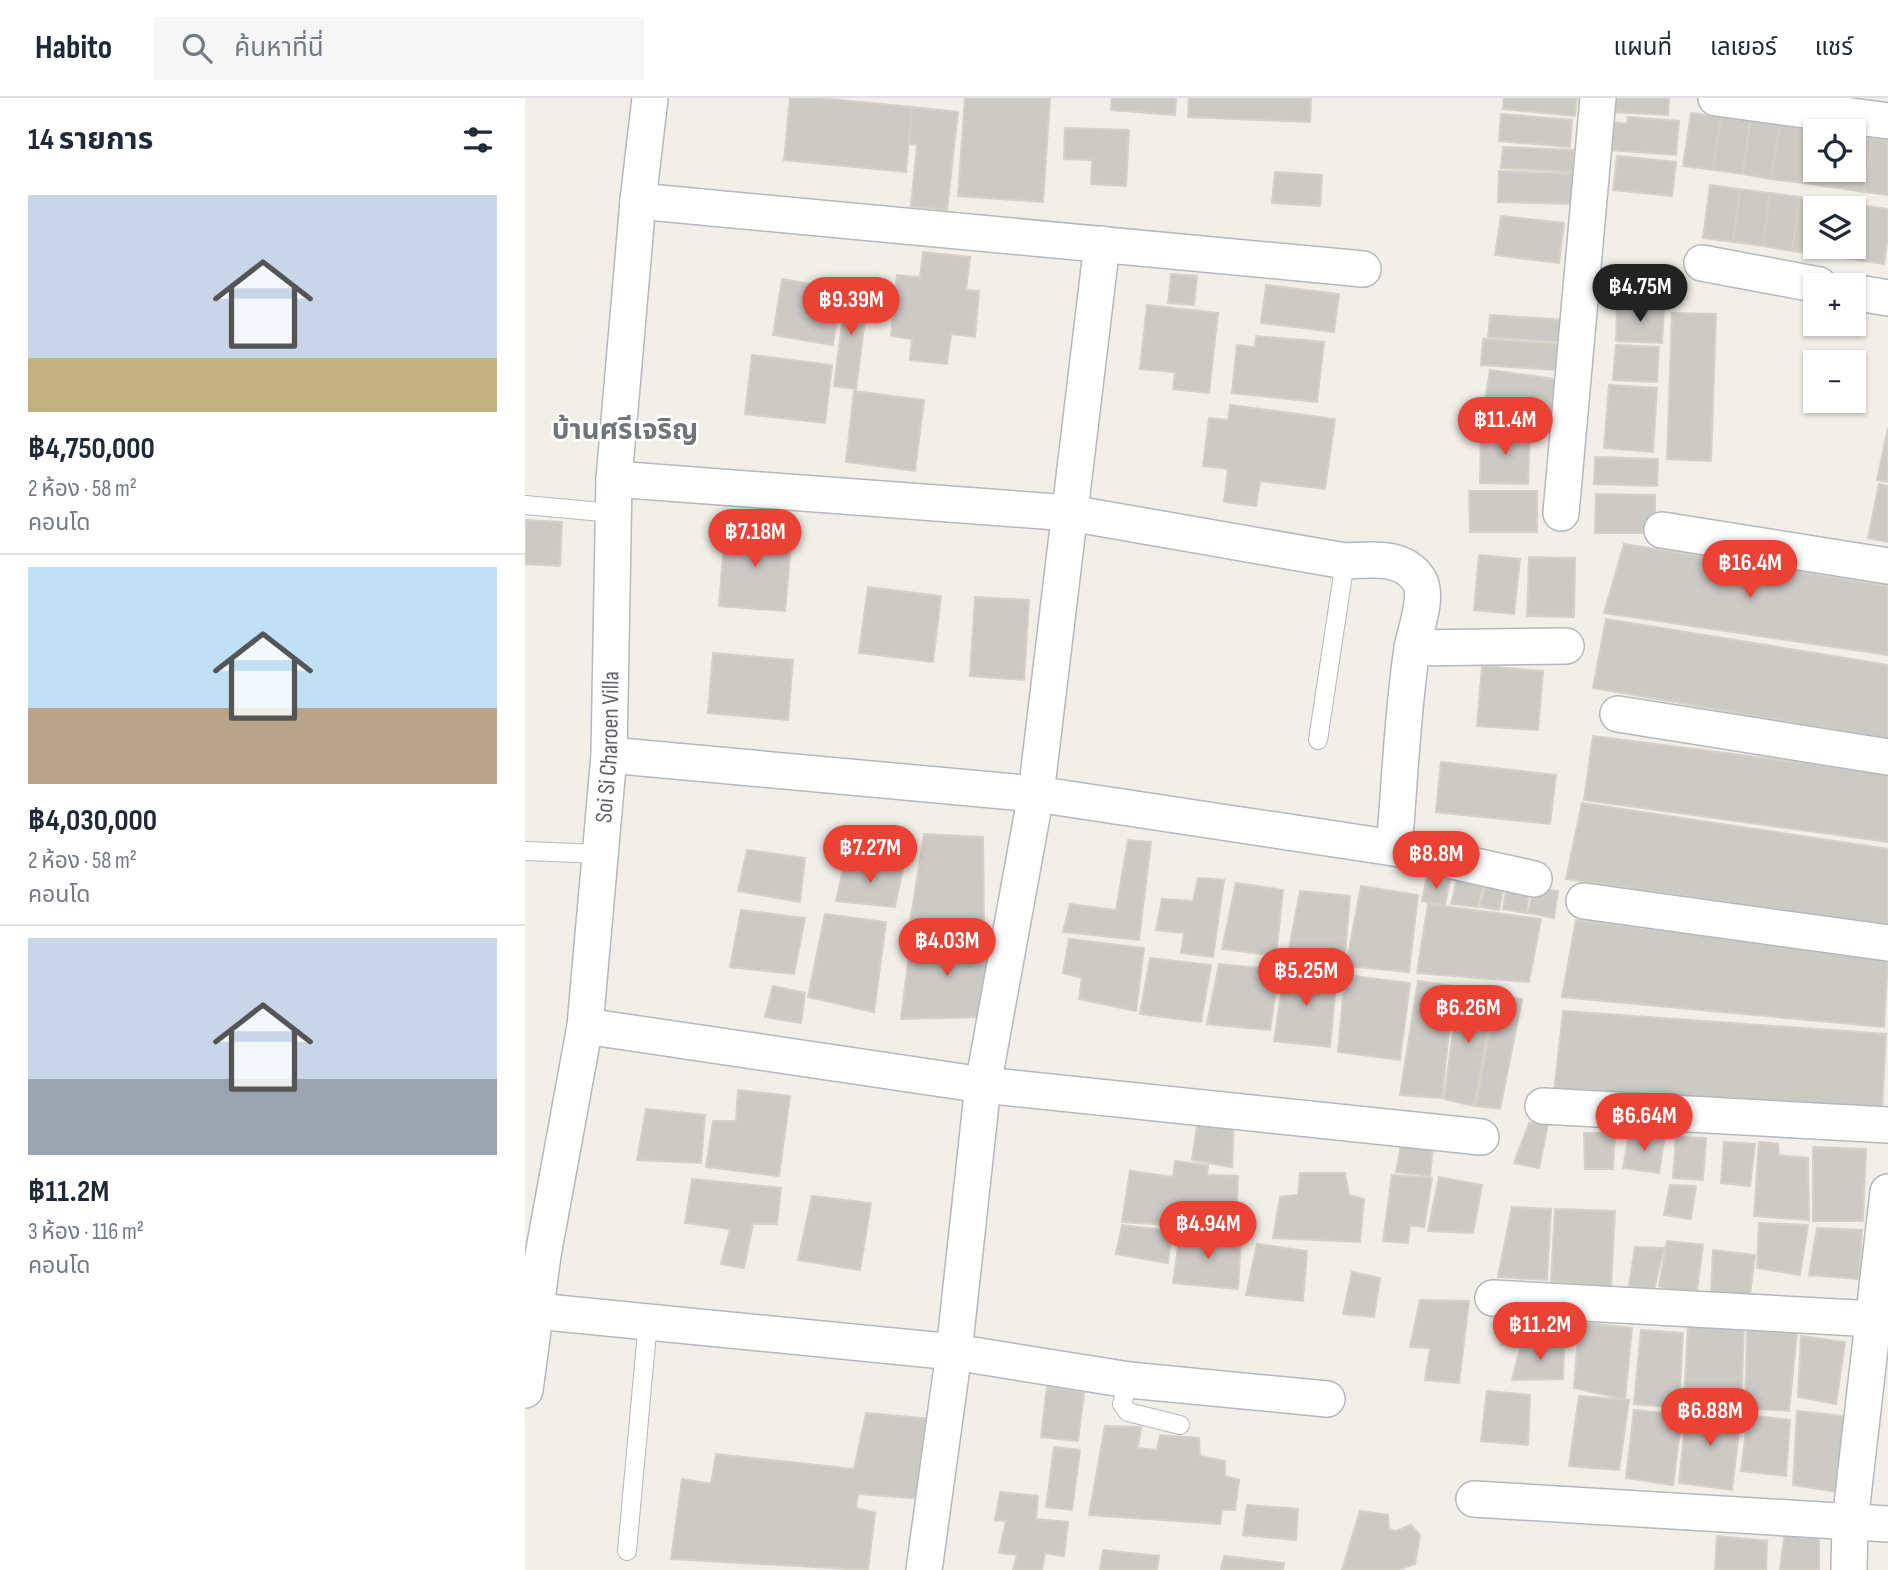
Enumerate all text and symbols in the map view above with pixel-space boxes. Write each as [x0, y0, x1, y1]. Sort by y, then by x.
search box [154, 17, 644, 80]
text: Habito [35, 28, 112, 68]
icon: search [178, 29, 216, 67]
text: ค้นหาที่นี่ [234, 33, 324, 64]
text: แผนที่ [1614, 33, 1672, 62]
text: เลเยอร์ [1710, 33, 1777, 62]
text: แชร์ [1815, 33, 1853, 62]
map controls [1803, 119, 1866, 413]
button: locate [1803, 119, 1866, 182]
icon: filters [459, 121, 497, 159]
text: 14 รายการ [28, 122, 153, 158]
button: layers [1803, 196, 1866, 259]
icon: home [200, 241, 326, 367]
pin: ฿4.75M [1583, 264, 1697, 324]
text: ฿4.75M [1608, 273, 1672, 301]
button: + [1803, 273, 1866, 336]
pin: ฿9.39M [794, 278, 908, 337]
text: ฿9.39M [819, 286, 883, 314]
button: − [1803, 350, 1866, 413]
pin: ฿11.4M [1448, 398, 1562, 457]
text: ฿11.4M [1474, 406, 1536, 434]
district label: บ้านศรีเจริญ [552, 414, 698, 447]
text: ฿4,750,000 [28, 431, 155, 467]
text: 2 ห้อง · 58 m² [28, 475, 137, 503]
text: คอนโด [28, 509, 90, 537]
pin: ฿7.18M [698, 510, 812, 569]
text: ฿7.18M [724, 518, 786, 546]
pin: ฿16.4M [1693, 540, 1807, 600]
text: ฿16.4M [1718, 549, 1782, 577]
icon: home [200, 613, 326, 739]
street label: Soi Si Charoen Villa [589, 671, 625, 824]
text: ฿4,030,000 [28, 803, 157, 839]
pin: ฿7.27M [813, 826, 927, 885]
pin: ฿8.8M [1387, 832, 1485, 891]
text: ฿7.27M [839, 834, 901, 862]
text: ฿8.8M [1409, 840, 1463, 868]
text: 2 ห้อง · 58 m² [28, 847, 137, 875]
text: คอนโด [28, 881, 90, 909]
pin: ฿4.03M [890, 918, 1004, 978]
text: ฿4.03M [915, 927, 979, 955]
pin: ฿5.25M [1249, 948, 1363, 1008]
text: ฿5.25M [1274, 957, 1338, 985]
icon: home [200, 984, 326, 1110]
pin: ฿6.26M [1411, 986, 1525, 1045]
text: ฿6.26M [1436, 994, 1501, 1022]
pin: ฿6.64M [1587, 1094, 1701, 1153]
text: ฿6.64M [1612, 1102, 1676, 1130]
text: ฿11.2M [28, 1174, 109, 1210]
pin: ฿4.94M [1151, 1202, 1265, 1261]
text: ฿4.94M [1175, 1210, 1241, 1238]
text: 3 ห้อง · 116 m² [28, 1218, 144, 1246]
text: คอนโด [28, 1252, 90, 1280]
pin: ฿11.2M [1483, 1302, 1597, 1362]
text: ฿11.2M [1509, 1311, 1571, 1339]
pin: ฿6.88M [1653, 1388, 1767, 1448]
text: ฿6.88M [1677, 1397, 1743, 1425]

